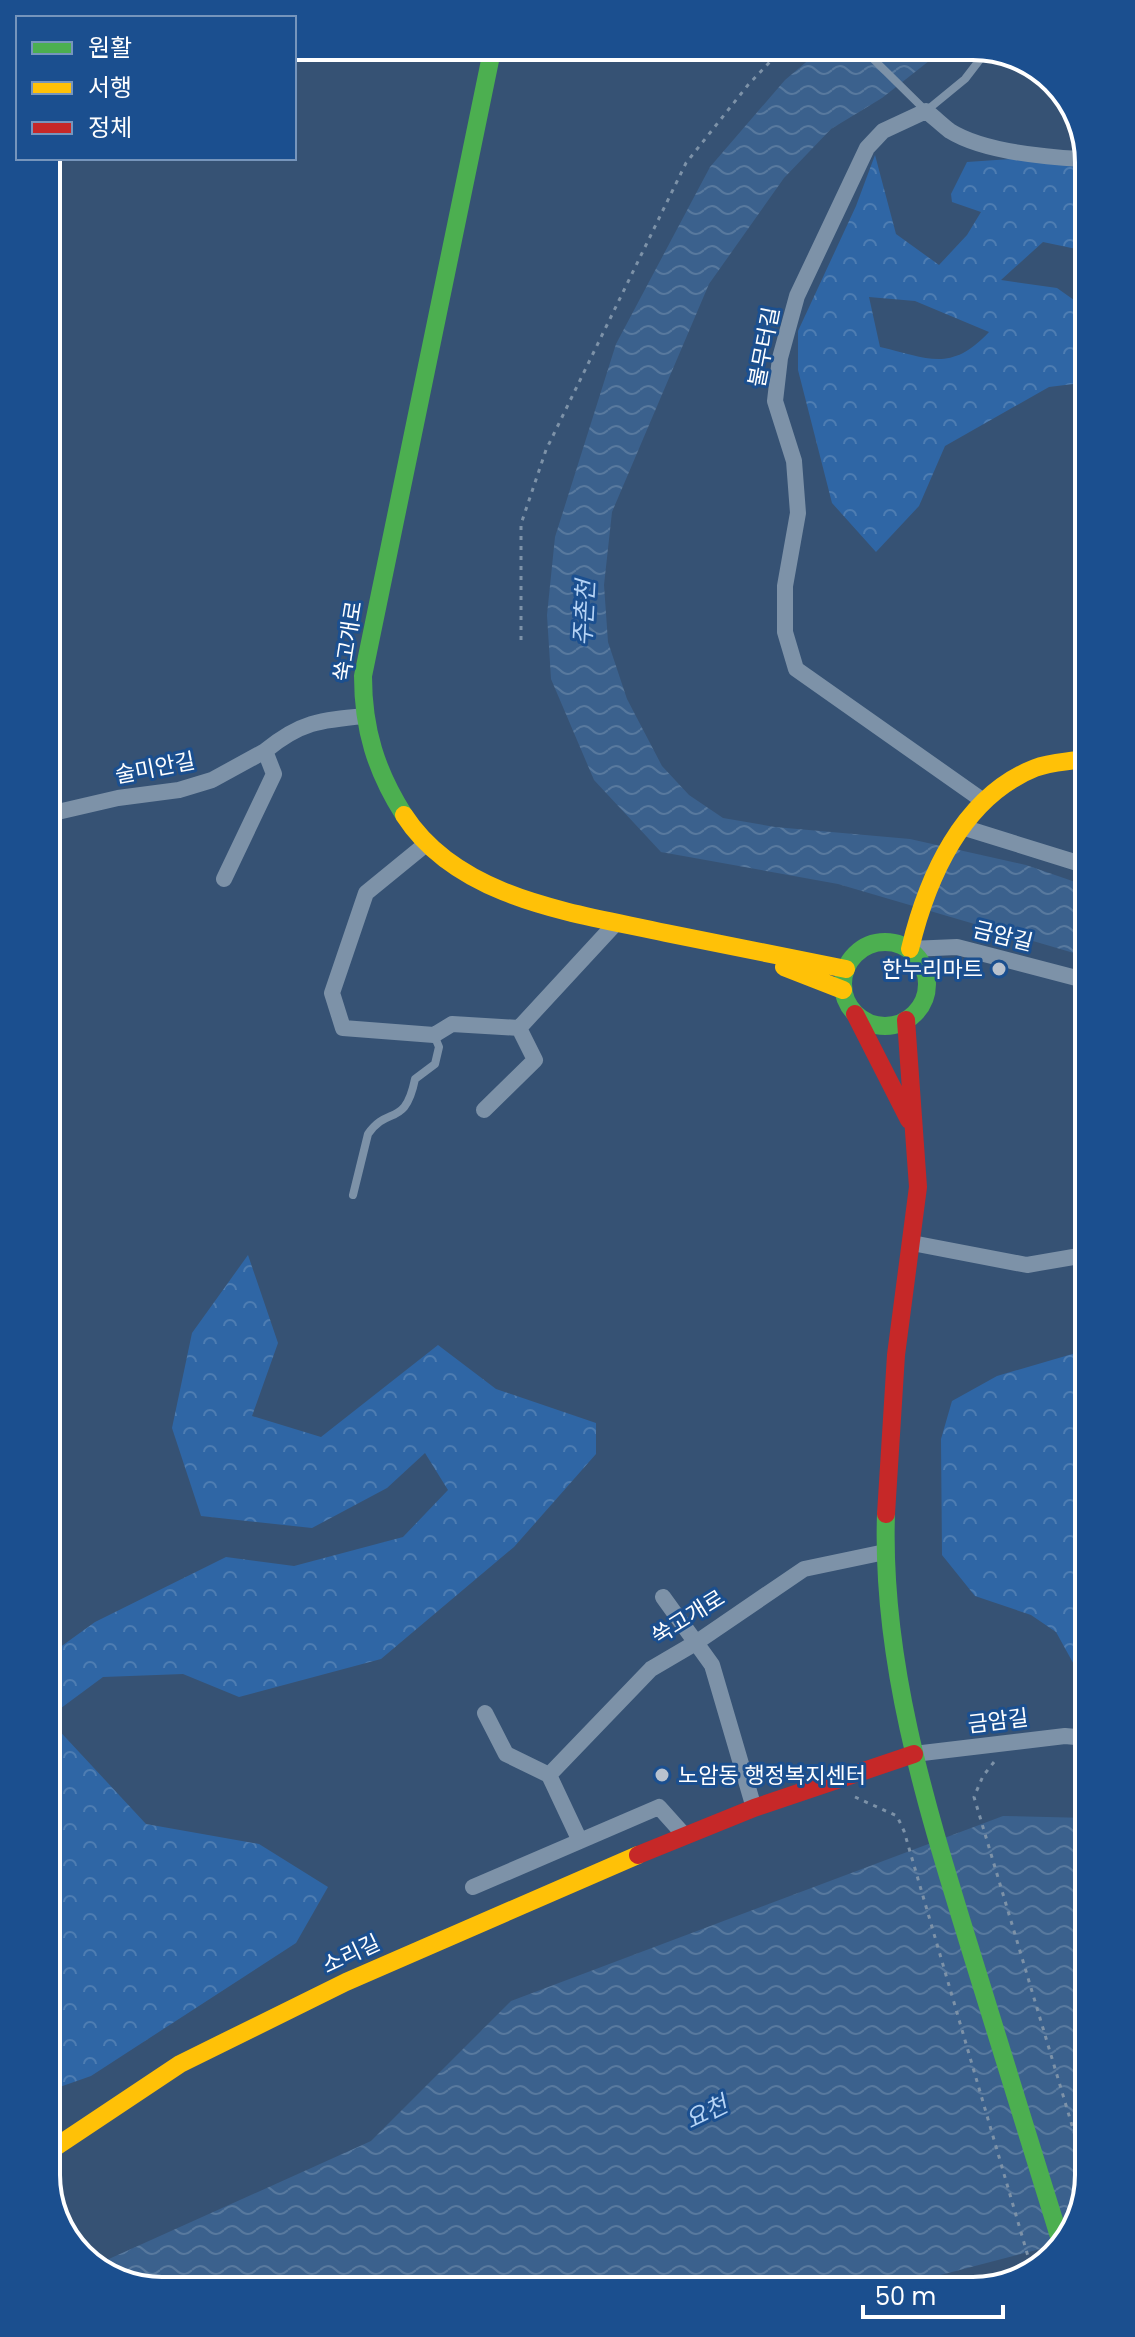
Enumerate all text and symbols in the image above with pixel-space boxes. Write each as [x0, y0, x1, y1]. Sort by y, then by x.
legend [16, 16, 296, 160]
text: 원활 [88, 31, 132, 64]
text: 서행 [88, 71, 132, 104]
text: 정체 [88, 111, 132, 144]
street label: 불무터길 [741, 304, 787, 390]
water label: 주촌천 [566, 576, 602, 647]
street label: 쑥고개로 [326, 599, 370, 683]
street label: 술미안길 [112, 745, 198, 791]
street label: 금암길 [970, 914, 1036, 958]
place label: 한누리마트 [882, 954, 983, 985]
marker: 한누리마트 [990, 960, 1008, 978]
street label: 쑥고개로 [645, 1582, 731, 1652]
street label: 금암길 [966, 1702, 1030, 1740]
place label: 노암동 행정복지센터 [678, 1760, 866, 1791]
marker: 노암동 행정복지센터 [653, 1766, 671, 1784]
street label: 소리길 [317, 1927, 385, 1981]
water label: 요천 [679, 2086, 736, 2137]
scale bar [863, 2269, 1003, 2319]
text: 50 m [875, 2280, 936, 2313]

